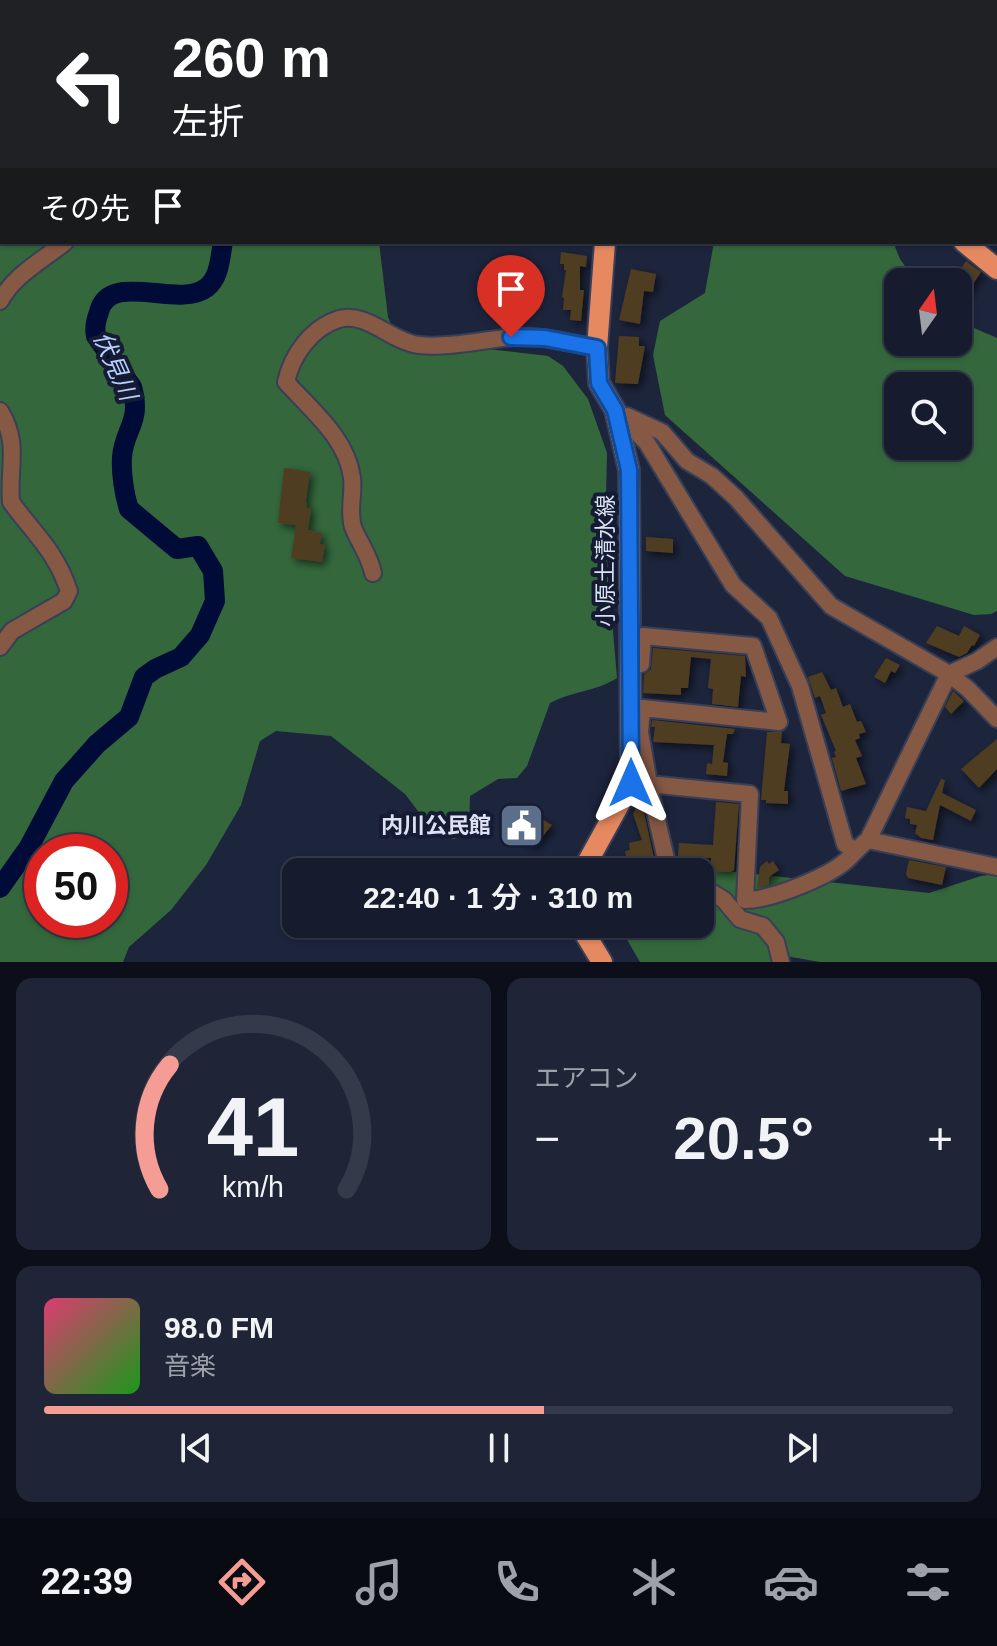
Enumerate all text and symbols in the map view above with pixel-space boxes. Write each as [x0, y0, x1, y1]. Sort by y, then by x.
text: 260 m [172, 26, 331, 89]
icon: left [40, 32, 144, 136]
text: 左折 [172, 101, 244, 142]
icon: arrive [146, 184, 190, 228]
text: その先 [40, 192, 130, 225]
pin [477, 255, 545, 337]
icon: arrive [489, 267, 533, 311]
north arrow [884, 268, 972, 356]
map controls [884, 268, 972, 460]
water label: 伏見川 [88, 327, 144, 407]
button: search [884, 372, 972, 460]
street label: 小原土清水線 [593, 495, 618, 627]
position arrow [589, 741, 673, 825]
public building icon: 内川公民館 [498, 801, 546, 849]
place label: 内川公民館 [381, 813, 491, 838]
speed limit sign: 50 [24, 834, 128, 938]
text: 22:40 · 1 分 · 310 m [363, 881, 633, 914]
text: エアコン [535, 1063, 639, 1093]
text: 41 [207, 1081, 300, 1174]
text: 20.5° [673, 1105, 814, 1172]
text: − [535, 1114, 560, 1163]
text: + [927, 1114, 953, 1163]
text: km/h [222, 1171, 284, 1203]
text: 98.0 FM [164, 1311, 274, 1344]
text: 音楽 [164, 1351, 216, 1381]
icon: previous [174, 1426, 218, 1470]
icon: pause [477, 1426, 521, 1470]
icon: next [780, 1426, 824, 1470]
icon: directions [214, 1554, 270, 1610]
icon: music [351, 1554, 407, 1610]
icon: phone [489, 1554, 545, 1610]
icon: climate [626, 1554, 682, 1610]
icon: car [763, 1554, 819, 1610]
icon: filters [900, 1554, 956, 1610]
text: 22:39 [41, 1561, 133, 1602]

